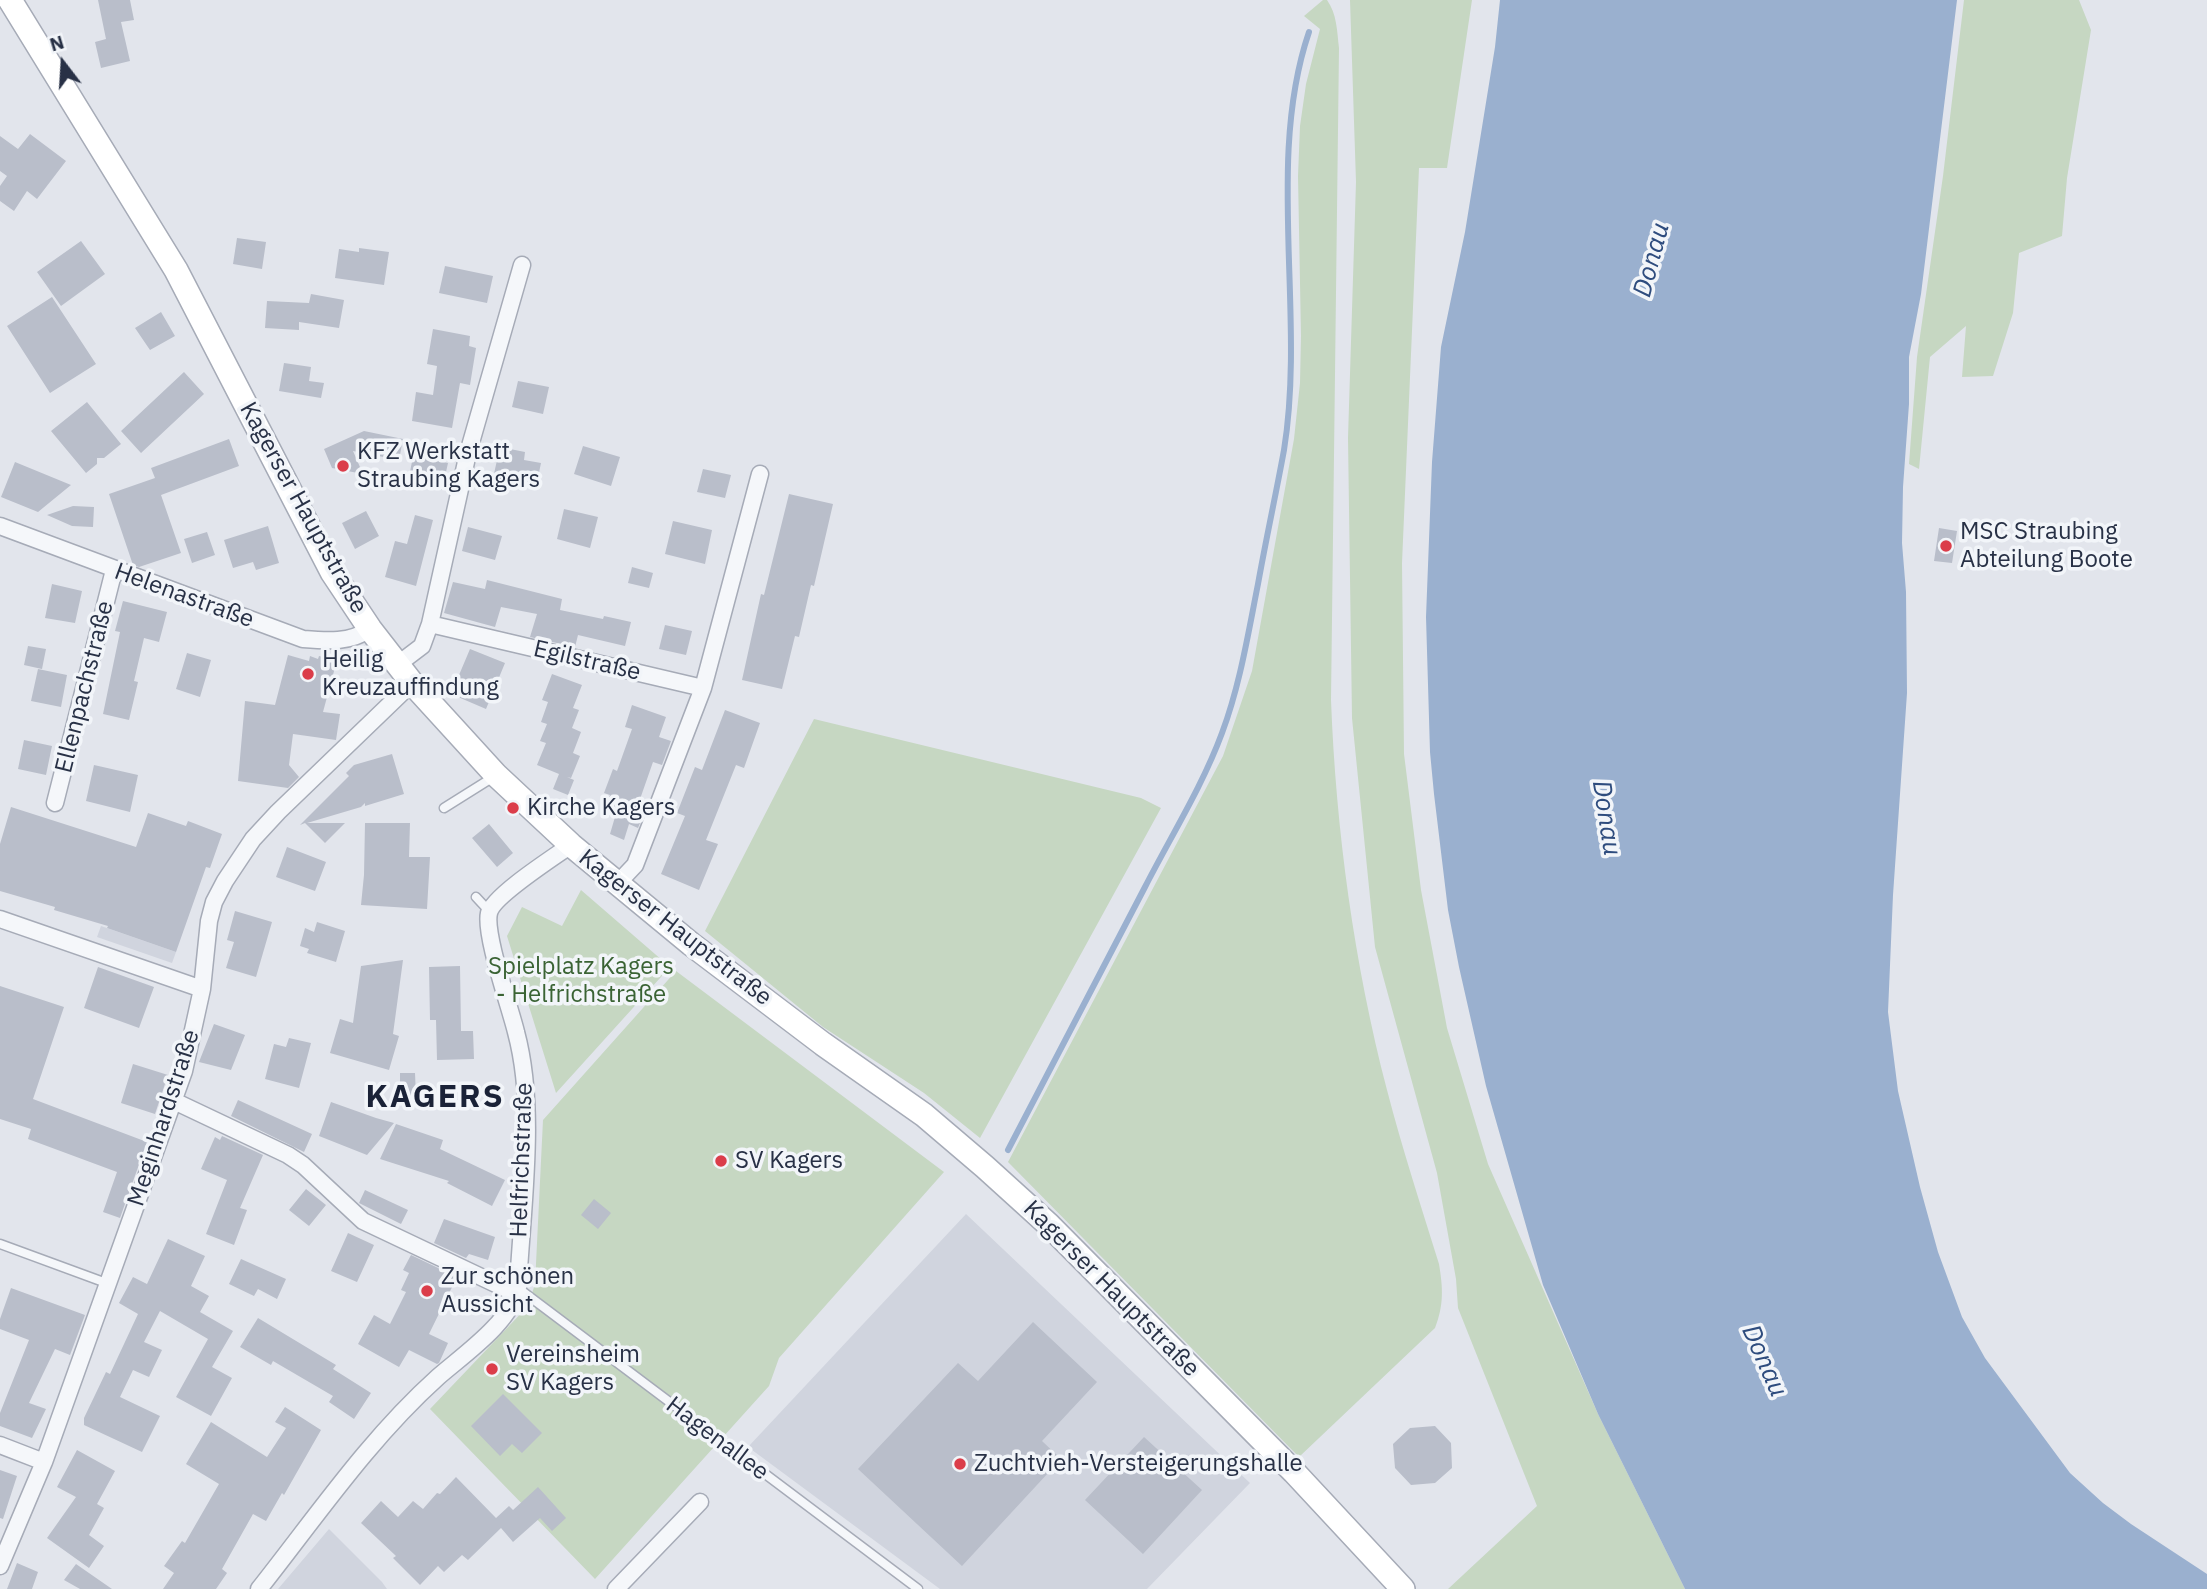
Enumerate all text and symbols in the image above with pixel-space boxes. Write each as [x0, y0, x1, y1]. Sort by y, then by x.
north arrow [28, 28, 98, 98]
text: N [47, 29, 67, 56]
water label: Donau [1627, 219, 1677, 301]
street label: Kagerser Hauptstraße [233, 397, 373, 619]
place label: KFZ Werkstatt Straubing Kagers [357, 438, 540, 494]
marker: KFZ Werkstatt Straubing Kagers [335, 458, 351, 474]
place label: MSC Straubing Abteilung Boote [1960, 518, 2133, 574]
marker: MSC Straubing Abteilung Boote [1938, 538, 1954, 554]
street label: Helenastraße [110, 557, 258, 635]
street label: Ellenpachstraße [50, 598, 120, 776]
street label: Egilstraße [531, 635, 643, 687]
place label: Heilig Kreuzauffindung [322, 646, 499, 702]
marker: Heilig Kreuzauffindung [300, 666, 316, 682]
water label: Donau [1585, 778, 1627, 858]
place label: Kirche Kagers [527, 794, 675, 822]
marker: Kirche Kagers [505, 800, 521, 816]
street label: Kagerser Hauptstraße [573, 844, 777, 1012]
park label: Spielplatz Kagers - Helfrichstraße [488, 953, 674, 1009]
street label: Meginhardstraße [122, 1026, 206, 1210]
district label: KAGERS [366, 1079, 504, 1117]
street label: Helfrichstraße [505, 1082, 539, 1238]
place label: SV Kagers [735, 1147, 843, 1175]
marker: SV Kagers [713, 1153, 729, 1169]
street label: Kagerser Hauptstraße [1017, 1195, 1205, 1383]
place label: Zur schönen Aussicht [441, 1263, 574, 1319]
marker: Zur schönen Aussicht [419, 1283, 435, 1299]
water label: Donau [1734, 1320, 1794, 1402]
place label: Vereinsheim SV Kagers [506, 1341, 640, 1397]
marker: Vereinsheim SV Kagers [484, 1361, 500, 1377]
street label: Hagenallee [660, 1391, 774, 1487]
place label: Zuchtvieh-Versteigerungshalle [974, 1450, 1303, 1478]
marker: Zuchtvieh-Versteigerungshalle [952, 1456, 968, 1472]

